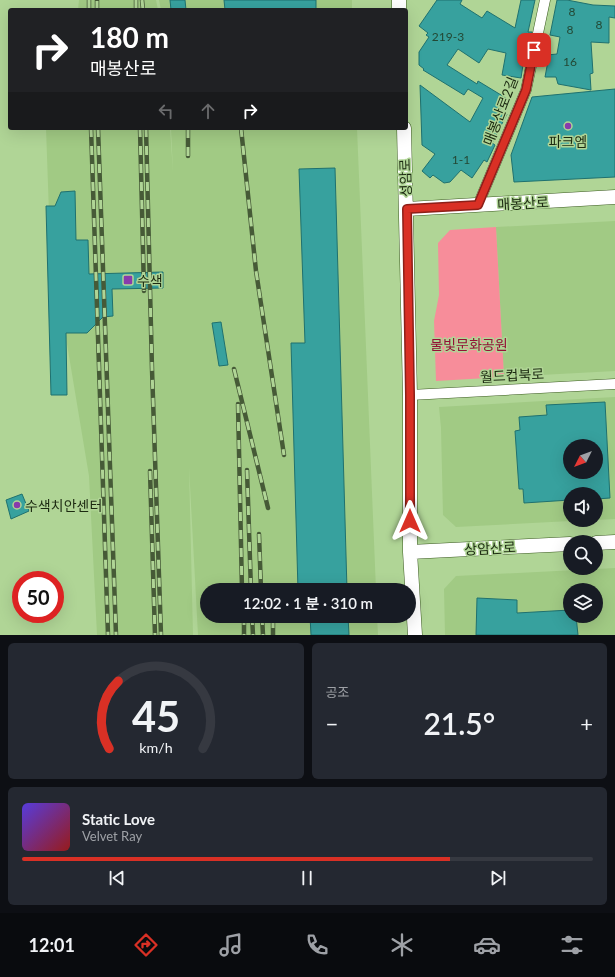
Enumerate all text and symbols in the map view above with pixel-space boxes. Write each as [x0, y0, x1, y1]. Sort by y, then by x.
house number: 8 [569, 4, 576, 19]
house number: 8 [596, 17, 603, 32]
text: 180 m [90, 20, 169, 54]
house number: 8 [567, 22, 574, 37]
icon: right [24, 24, 76, 76]
house number: 219-3 [432, 29, 464, 44]
pin [517, 33, 551, 67]
icon: arrive [523, 39, 545, 61]
house number: 16 [563, 54, 577, 69]
text: 매봉산로 [90, 57, 156, 79]
street label: 매봉산로2길 [479, 74, 521, 148]
icon: left [155, 100, 177, 122]
icon: ahead [197, 100, 219, 122]
icon: right [239, 100, 261, 122]
marker: 파크엠 [563, 121, 573, 131]
place label: 파크엠 [549, 133, 587, 150]
house number: 1-1 [452, 152, 470, 167]
street label: 성암로 [396, 158, 414, 198]
street label: 매봉산로 [497, 193, 549, 213]
place label: 수색 [137, 272, 163, 289]
marker: 수색 [122, 274, 134, 286]
park label: 물빛문화공원 [430, 336, 508, 353]
street label: 월드컵북로 [479, 365, 545, 385]
north arrow [563, 439, 603, 479]
map controls [563, 439, 603, 623]
button: sound [563, 487, 603, 527]
place label: 수색치안센터 [25, 497, 102, 514]
marker: 수색치안센터 [12, 500, 22, 510]
position arrow [389, 500, 431, 542]
button: search [563, 535, 603, 575]
street label: 상암산로 [464, 538, 516, 558]
speed limit sign: 50 [12, 571, 64, 623]
button: layers [563, 583, 603, 623]
text: 12:02 · 1 분 · 310 m [243, 594, 373, 612]
text: 공조 [326, 684, 349, 700]
text: 45 [132, 691, 180, 741]
text: 21.5° [423, 705, 495, 741]
text: − [326, 710, 338, 737]
text: + [580, 710, 593, 737]
text: km/h [139, 739, 172, 756]
text: Static Love [82, 810, 155, 828]
text: Velvet Ray [82, 828, 142, 844]
icon: previous [106, 867, 128, 889]
icon: pause [296, 867, 318, 889]
icon: next [487, 867, 509, 889]
icon: directions [132, 931, 160, 959]
icon: music [217, 931, 245, 959]
icon: phone [303, 931, 331, 959]
icon: climate [388, 931, 416, 959]
icon: car [473, 931, 501, 959]
icon: filters [558, 931, 586, 959]
text: 12:01 [29, 934, 75, 956]

